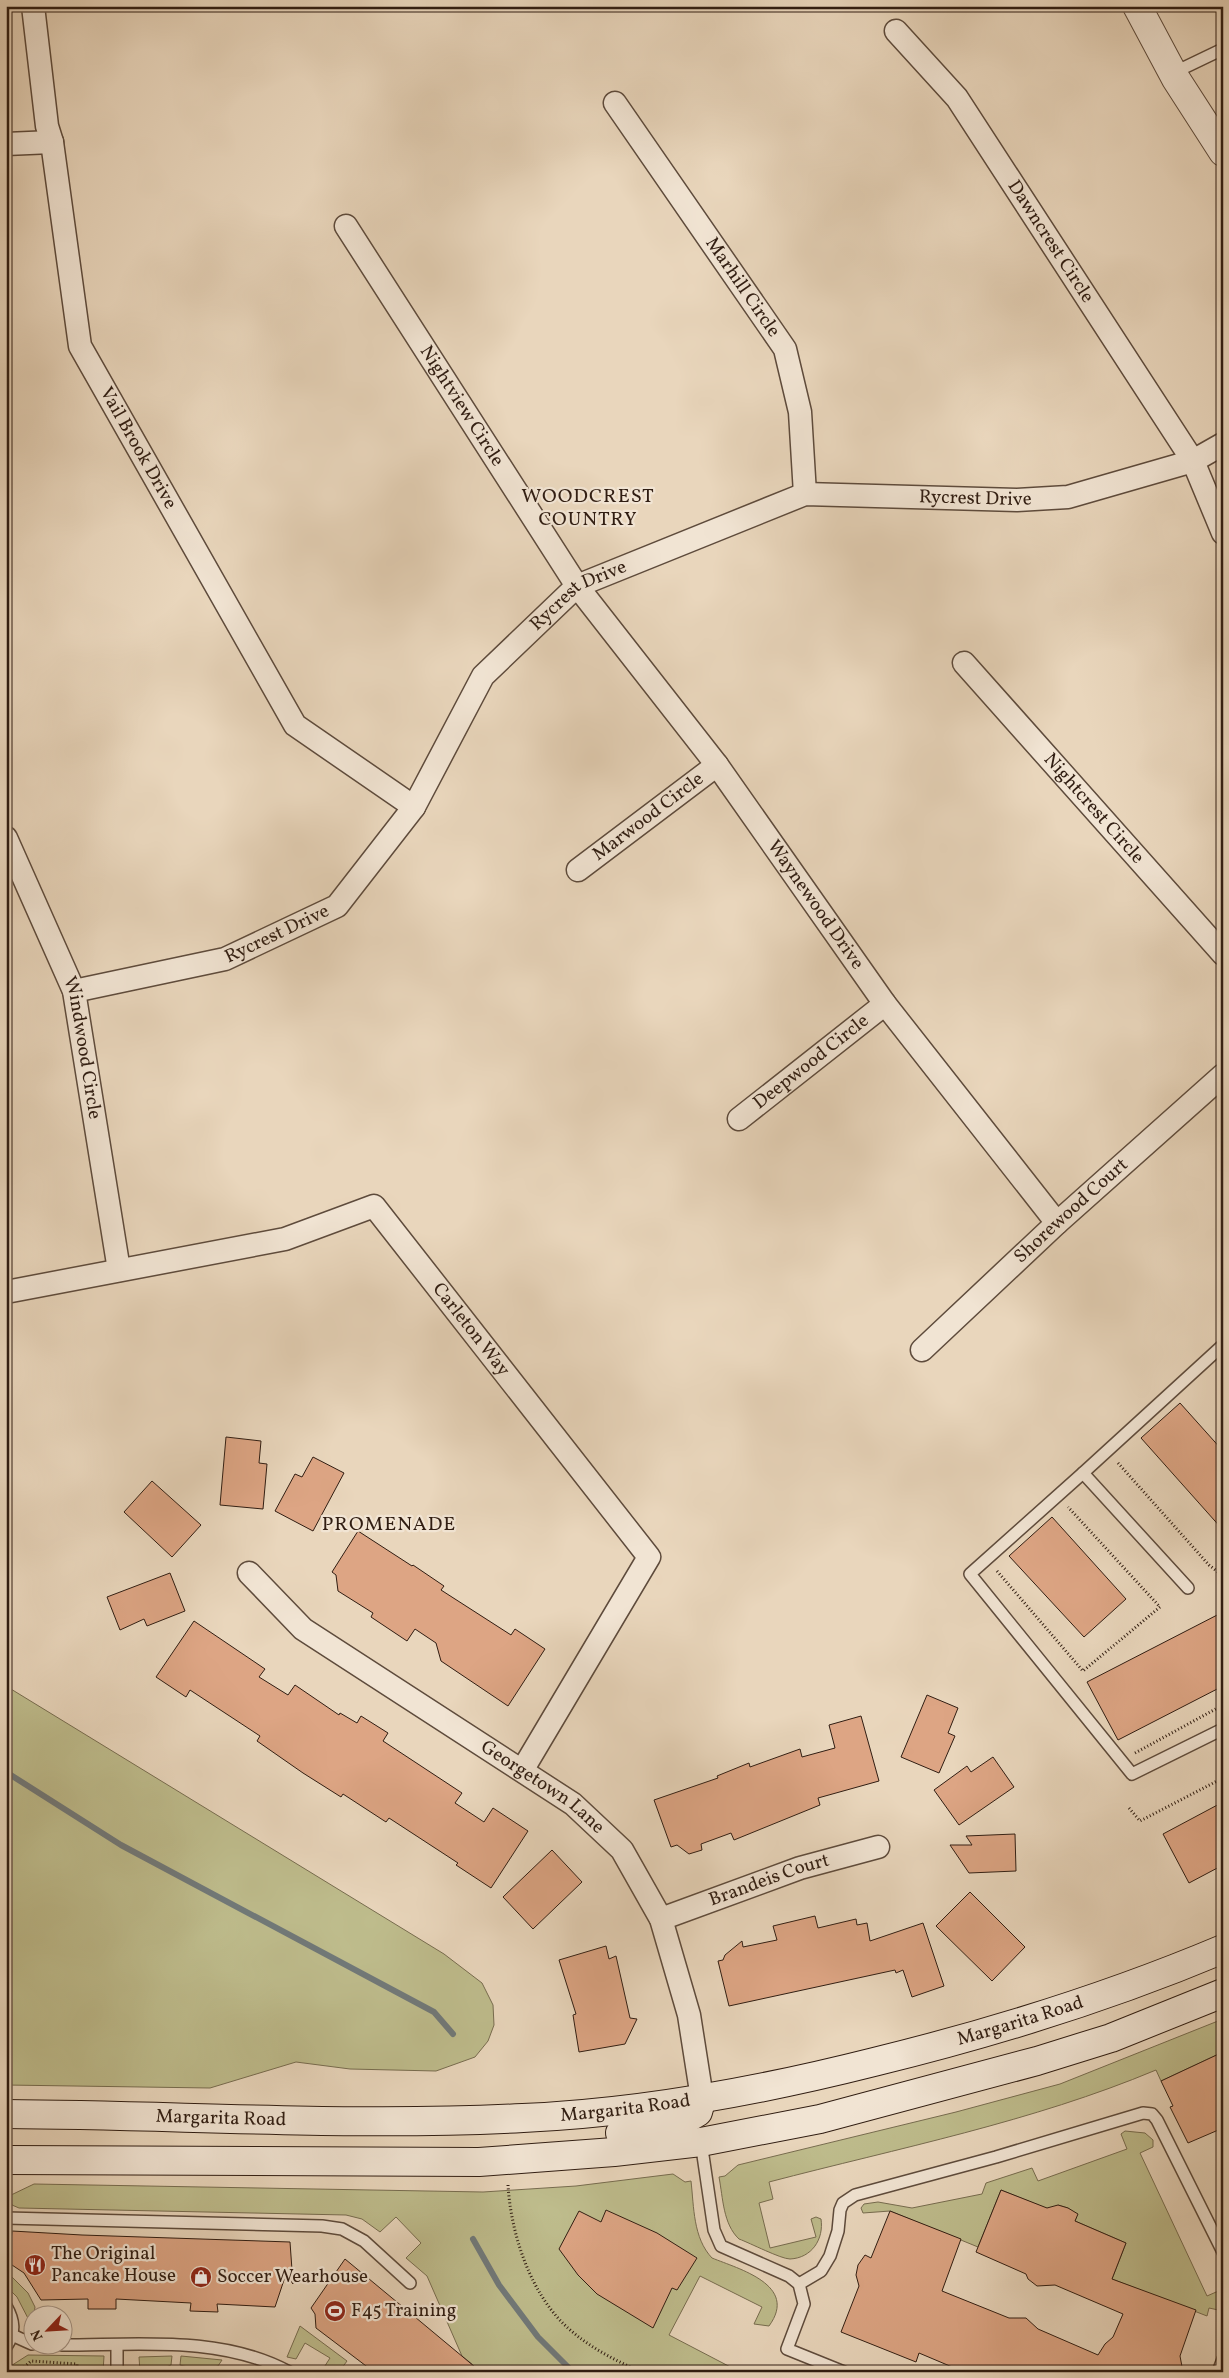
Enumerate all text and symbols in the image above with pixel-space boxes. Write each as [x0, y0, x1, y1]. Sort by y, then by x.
street label: Dawncrest Circle [1001, 175, 1100, 308]
street label: Marhill Circle [699, 232, 786, 342]
street label: Nightview Circle [413, 341, 510, 472]
street label: Vail Brook Drive [93, 382, 183, 514]
district label: WOODCREST COUNTRY [521, 483, 655, 534]
street label: Rycrest Drive [918, 484, 1032, 513]
street label: Rycrest Drive [524, 554, 631, 637]
street label: Nightcrest Circle [1037, 748, 1150, 870]
street label: Marwood Circle [587, 766, 709, 867]
street label: Waynewood Drive [761, 835, 870, 975]
street label: Rycrest Drive [221, 898, 334, 970]
street label: Windwood Circle [56, 972, 108, 1121]
street label: Deepwood Circle [748, 1008, 875, 1116]
street label: Shorewood Court [1009, 1152, 1134, 1270]
street label: Carleton Way [426, 1277, 516, 1382]
district label: PROMENADE [322, 1511, 456, 1539]
street label: Georgetown Lane [475, 1734, 610, 1840]
street label: Brandeis Court [705, 1848, 833, 1913]
street label: Margarita Road [954, 1990, 1087, 2053]
street label: Margarita Road [559, 2088, 692, 2129]
street label: Margarita Road [155, 2104, 287, 2133]
place label: The Original Pancake House [51, 2241, 176, 2289]
restaurant icon: The Original Pancake House [23, 2253, 47, 2277]
place label: Soccer Wearhouse [217, 2264, 368, 2290]
shop icon: Soccer Wearhouse [189, 2265, 213, 2289]
place label: F45 Training [351, 2298, 456, 2324]
sports icon: F45 Training [323, 2299, 347, 2323]
north arrow [22, 2306, 72, 2356]
text: N [27, 2326, 48, 2343]

